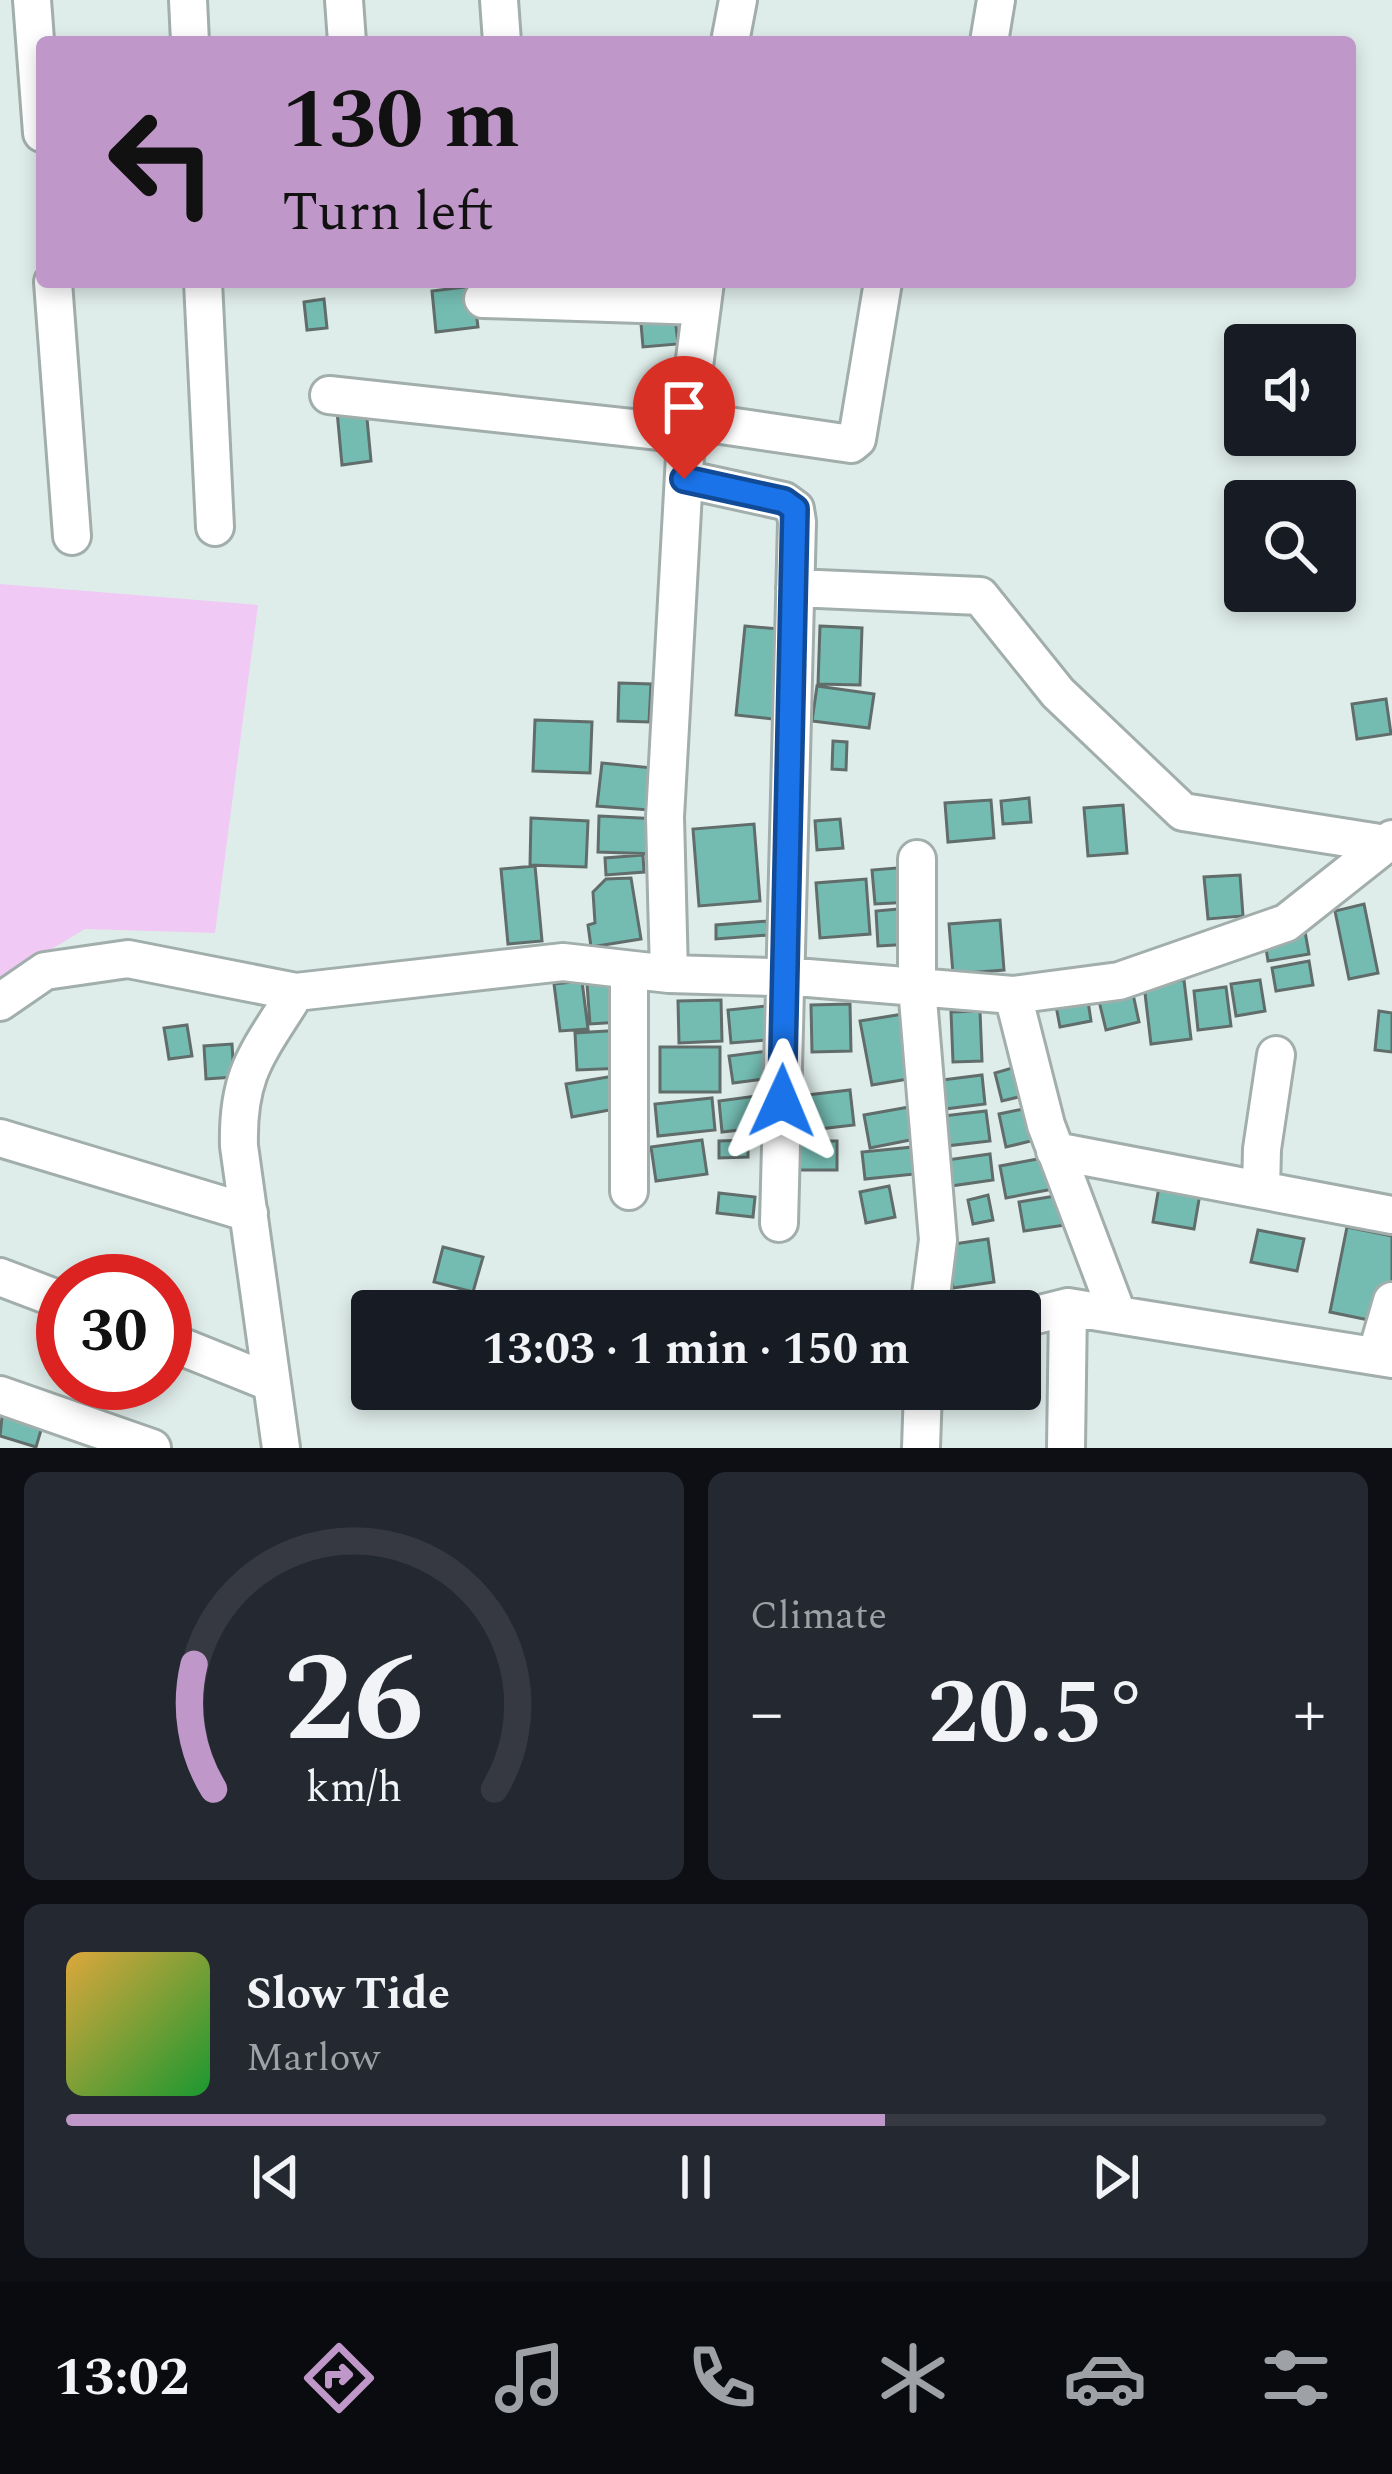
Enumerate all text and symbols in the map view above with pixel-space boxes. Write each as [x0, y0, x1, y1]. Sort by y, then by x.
text: 130 m [282, 57, 520, 185]
icon: left [84, 84, 240, 240]
text: Turn left [282, 172, 494, 254]
map controls [1224, 324, 1356, 612]
button: sound [1224, 324, 1356, 456]
pin [633, 356, 735, 479]
icon: arrive [651, 374, 717, 440]
button: search [1224, 480, 1356, 612]
position arrow [719, 1038, 845, 1164]
speed limit sign: 30 [36, 1254, 192, 1410]
text: 13:03 · 1 min · 150 m [482, 1315, 910, 1384]
text: Climate [750, 1587, 887, 1646]
text: 26 [284, 1606, 424, 1796]
text: 20.5° [928, 1646, 1148, 1783]
text: − [750, 1664, 783, 1765]
text: + [1293, 1664, 1326, 1765]
text: km/h [306, 1756, 402, 1821]
text: Slow Tide [246, 1960, 450, 2029]
text: Marlow [246, 2029, 380, 2088]
icon: previous [243, 2144, 309, 2210]
icon: pause [663, 2144, 729, 2210]
icon: next [1083, 2144, 1149, 2210]
icon: directions [297, 2336, 381, 2420]
icon: music [488, 2336, 572, 2420]
icon: phone [680, 2336, 764, 2420]
icon: climate [871, 2336, 955, 2420]
icon: car [1063, 2336, 1147, 2420]
icon: filters [1254, 2336, 1338, 2420]
text: 13:02 [54, 2337, 189, 2419]

